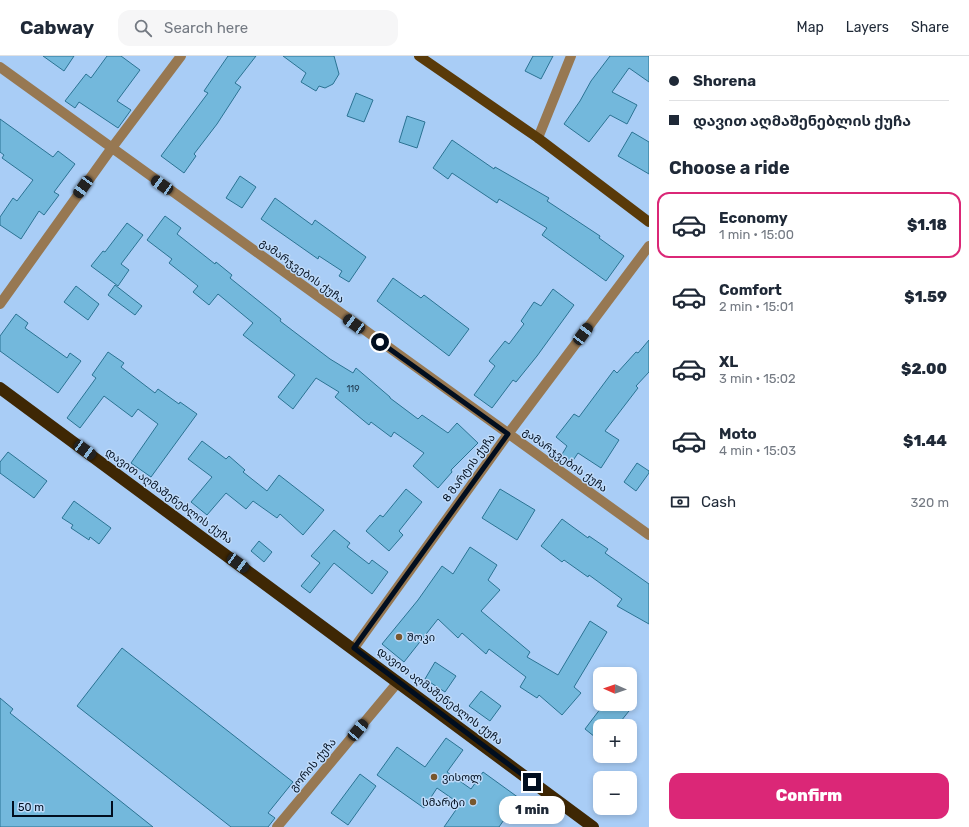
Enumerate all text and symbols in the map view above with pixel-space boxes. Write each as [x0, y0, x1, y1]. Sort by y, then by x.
search box [118, 10, 398, 46]
text: Cabway [20, 16, 94, 39]
icon: search [132, 17, 154, 39]
text: Search here [164, 19, 248, 37]
text: Map [797, 19, 824, 36]
text: Layers [846, 19, 889, 36]
text: Share [911, 19, 949, 36]
text: Shorena [693, 72, 756, 90]
text: დავით აღმაშენებლის ქუჩა [693, 112, 911, 130]
text: Choose a ride [669, 157, 790, 179]
car [149, 173, 175, 197]
car [71, 174, 95, 200]
icon: car [671, 207, 707, 243]
text: Economy [719, 209, 788, 227]
text: $1.18 [907, 216, 947, 234]
text: 1 min · 15:00 [719, 227, 794, 242]
street label: გამარჯვების ქუჩა [257, 236, 347, 306]
icon: car [671, 279, 707, 315]
text: Comfort [719, 281, 782, 299]
text: $1.59 [904, 288, 947, 306]
text: 2 min · 15:01 [719, 299, 794, 314]
car [341, 312, 367, 336]
car [571, 321, 595, 347]
route start [371, 333, 389, 351]
icon: car [671, 351, 707, 387]
text: XL [719, 353, 738, 371]
text: $2.00 [901, 360, 947, 378]
text: 3 min · 15:02 [719, 371, 796, 386]
house number: 119 [346, 384, 360, 394]
icon: car [671, 423, 707, 459]
street label: გამარჯვების ქუჩა [520, 425, 610, 495]
text: Moto [719, 425, 757, 443]
street label: 8 მარტის ქუჩა [440, 431, 498, 505]
text: $1.44 [903, 432, 947, 450]
car [72, 438, 98, 462]
text: 4 min · 15:03 [719, 443, 796, 458]
street label: დავით აღმაშენებლის ქუჩა [103, 446, 235, 546]
icon: cash [669, 491, 691, 513]
text: Cash [701, 493, 736, 511]
text: 320 m [911, 495, 949, 510]
car [225, 551, 251, 575]
place label: შოკი [407, 631, 435, 644]
marker: შოკი [394, 632, 404, 642]
street label: დავით აღმაშენებლის ქუჩა [375, 645, 505, 747]
north arrow [593, 667, 637, 711]
map controls [593, 667, 637, 815]
car [346, 717, 370, 743]
button: + [593, 719, 637, 763]
street label: გორის ქუჩა [287, 736, 339, 794]
place label: ვისოლ [442, 771, 482, 784]
button: − [593, 771, 637, 815]
marker: ვისოლ [429, 772, 439, 782]
route end [523, 773, 541, 791]
button: Confirm [669, 773, 949, 819]
place label: სმარტი [422, 796, 465, 809]
callout: 1 min [499, 796, 565, 824]
marker: სმარტი [468, 797, 478, 807]
scale bar [12, 799, 113, 818]
text: 50 m [18, 801, 44, 814]
text: 1 min [515, 802, 549, 817]

